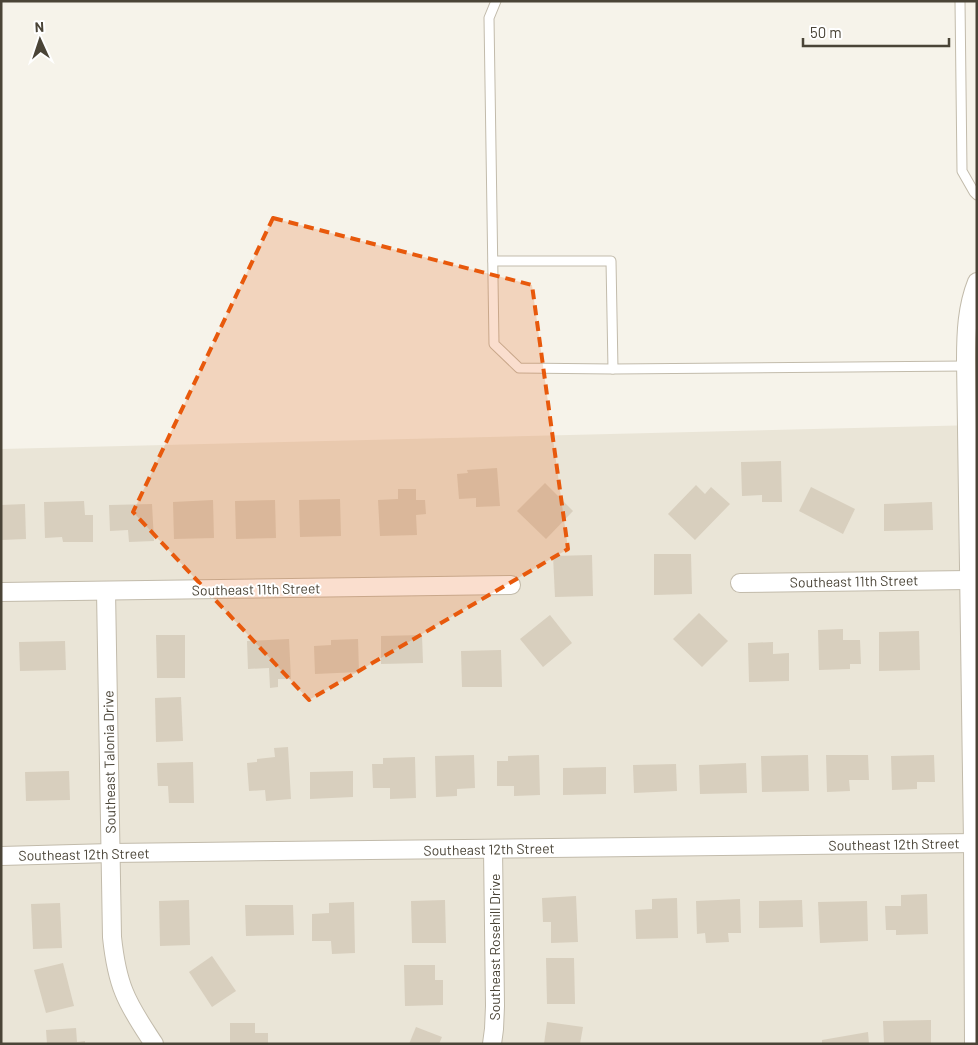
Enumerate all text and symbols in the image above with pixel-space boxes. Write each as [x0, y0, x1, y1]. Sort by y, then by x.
north arrow [15, 15, 65, 65]
scale bar [803, 15, 949, 47]
text: N [34, 18, 44, 35]
text: 50 m [810, 23, 842, 41]
street label: Southeast 11th Street [790, 571, 918, 591]
street label: Southeast 11th Street [192, 579, 320, 599]
street label: Southeast Talonia Drive [99, 690, 119, 834]
street label: Southeast 12th Street [828, 834, 960, 854]
street label: Southeast 12th Street [423, 839, 555, 859]
street label: Southeast 12th Street [18, 844, 150, 864]
street label: Southeast Rosehill Drive [486, 874, 503, 1020]

